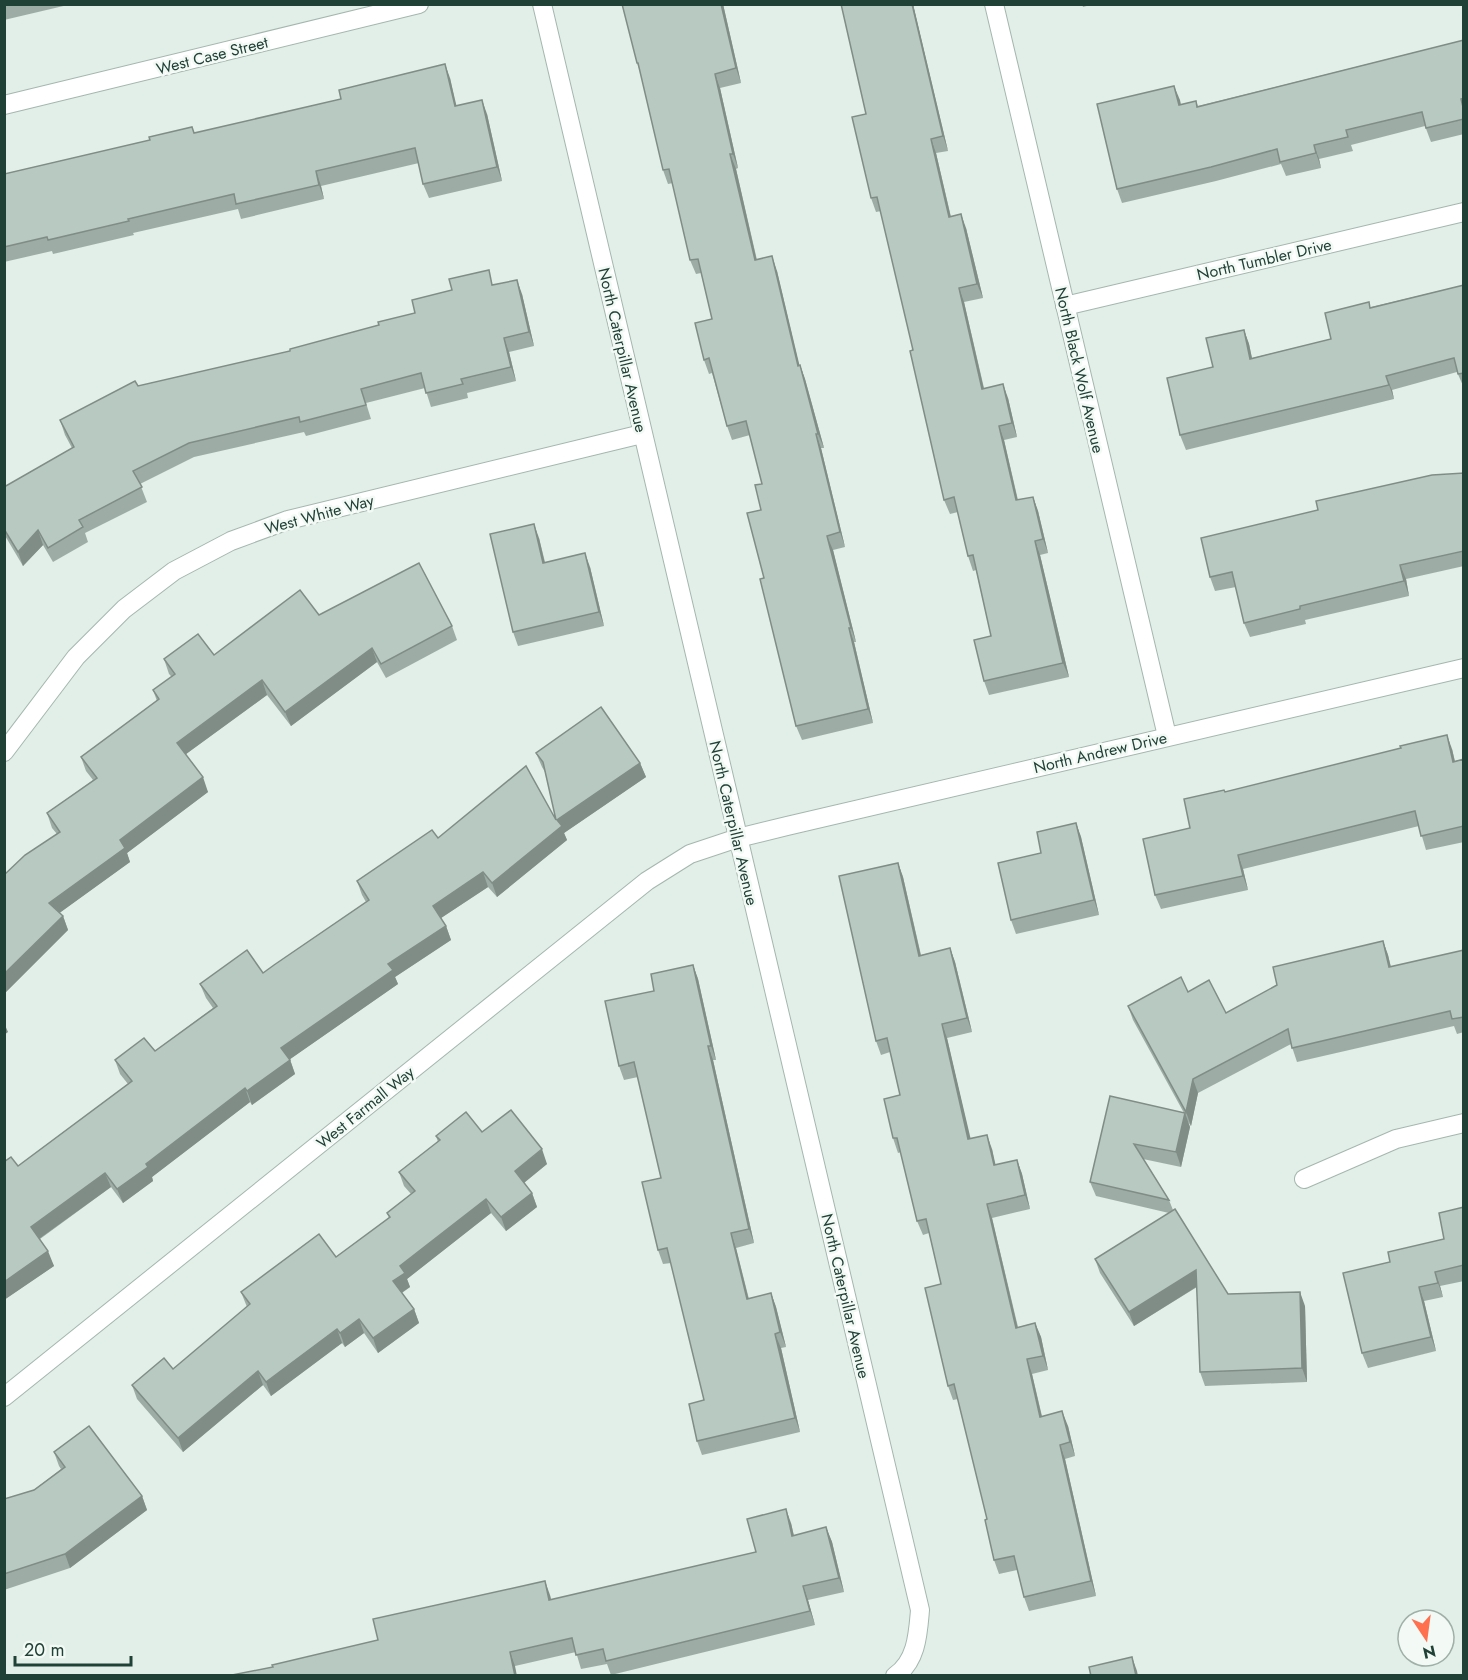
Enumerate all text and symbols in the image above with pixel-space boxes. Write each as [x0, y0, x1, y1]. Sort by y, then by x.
street label: West Case Street [154, 30, 270, 80]
street label: North Tumbler Drive [1194, 233, 1334, 286]
street label: North Caterpillar Avenue [592, 266, 653, 435]
street label: North Black Wolf Avenue [1049, 285, 1110, 455]
street label: West White Way [262, 489, 377, 540]
street label: North Andrew Drive [1031, 726, 1169, 779]
street label: North Caterpillar Avenue [703, 739, 764, 908]
street label: West Farmall Way [312, 1060, 420, 1154]
street label: North Caterpillar Avenue [815, 1212, 876, 1381]
north arrow [1396, 1608, 1456, 1668]
scale bar [15, 1629, 130, 1667]
text: 20 m [24, 1637, 64, 1663]
text: N [1420, 1639, 1438, 1665]

